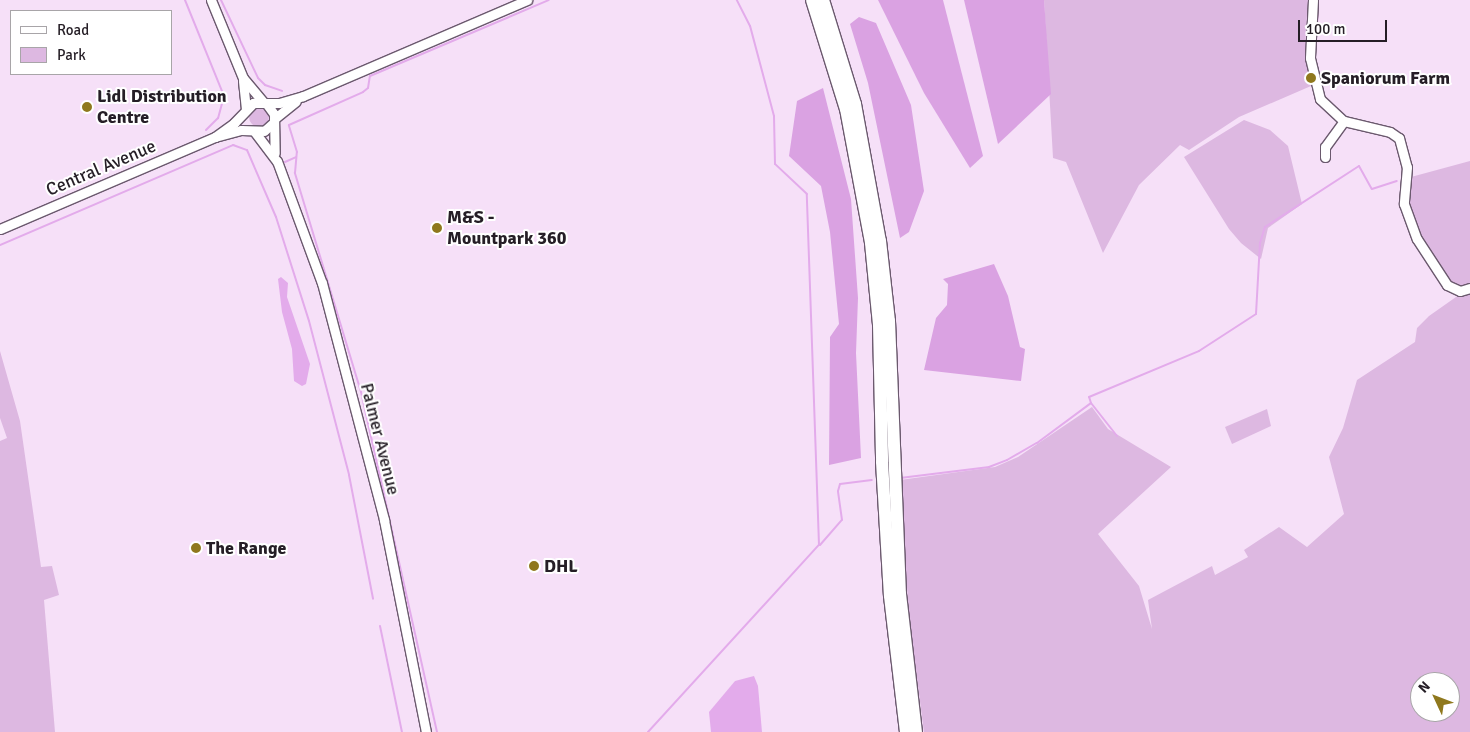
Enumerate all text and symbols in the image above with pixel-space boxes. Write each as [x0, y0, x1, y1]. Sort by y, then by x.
legend [10, 10, 172, 75]
scale bar [1300, 10, 1389, 42]
text: 100 m [1306, 20, 1346, 38]
text: Road [57, 21, 89, 39]
text: Park [57, 46, 86, 64]
place label: Spaniorum Farm [1321, 67, 1450, 89]
marker: Spaniorum Farm [1305, 72, 1317, 84]
place label: Lidl Distribution Centre [97, 86, 227, 128]
marker: Lidl Distribution Centre [81, 101, 93, 113]
street label: Central Avenue [43, 135, 159, 201]
place label: M&S - Mountpark 360 [447, 207, 566, 250]
marker: M&S - Mountpark 360 [431, 222, 443, 234]
street label: Palmer Avenue [356, 381, 404, 497]
place label: The Range [206, 537, 286, 559]
marker: The Range [190, 542, 202, 554]
place label: DHL [544, 555, 578, 577]
marker: DHL [528, 560, 540, 572]
north arrow [1410, 672, 1460, 722]
text: N [1415, 678, 1434, 696]

